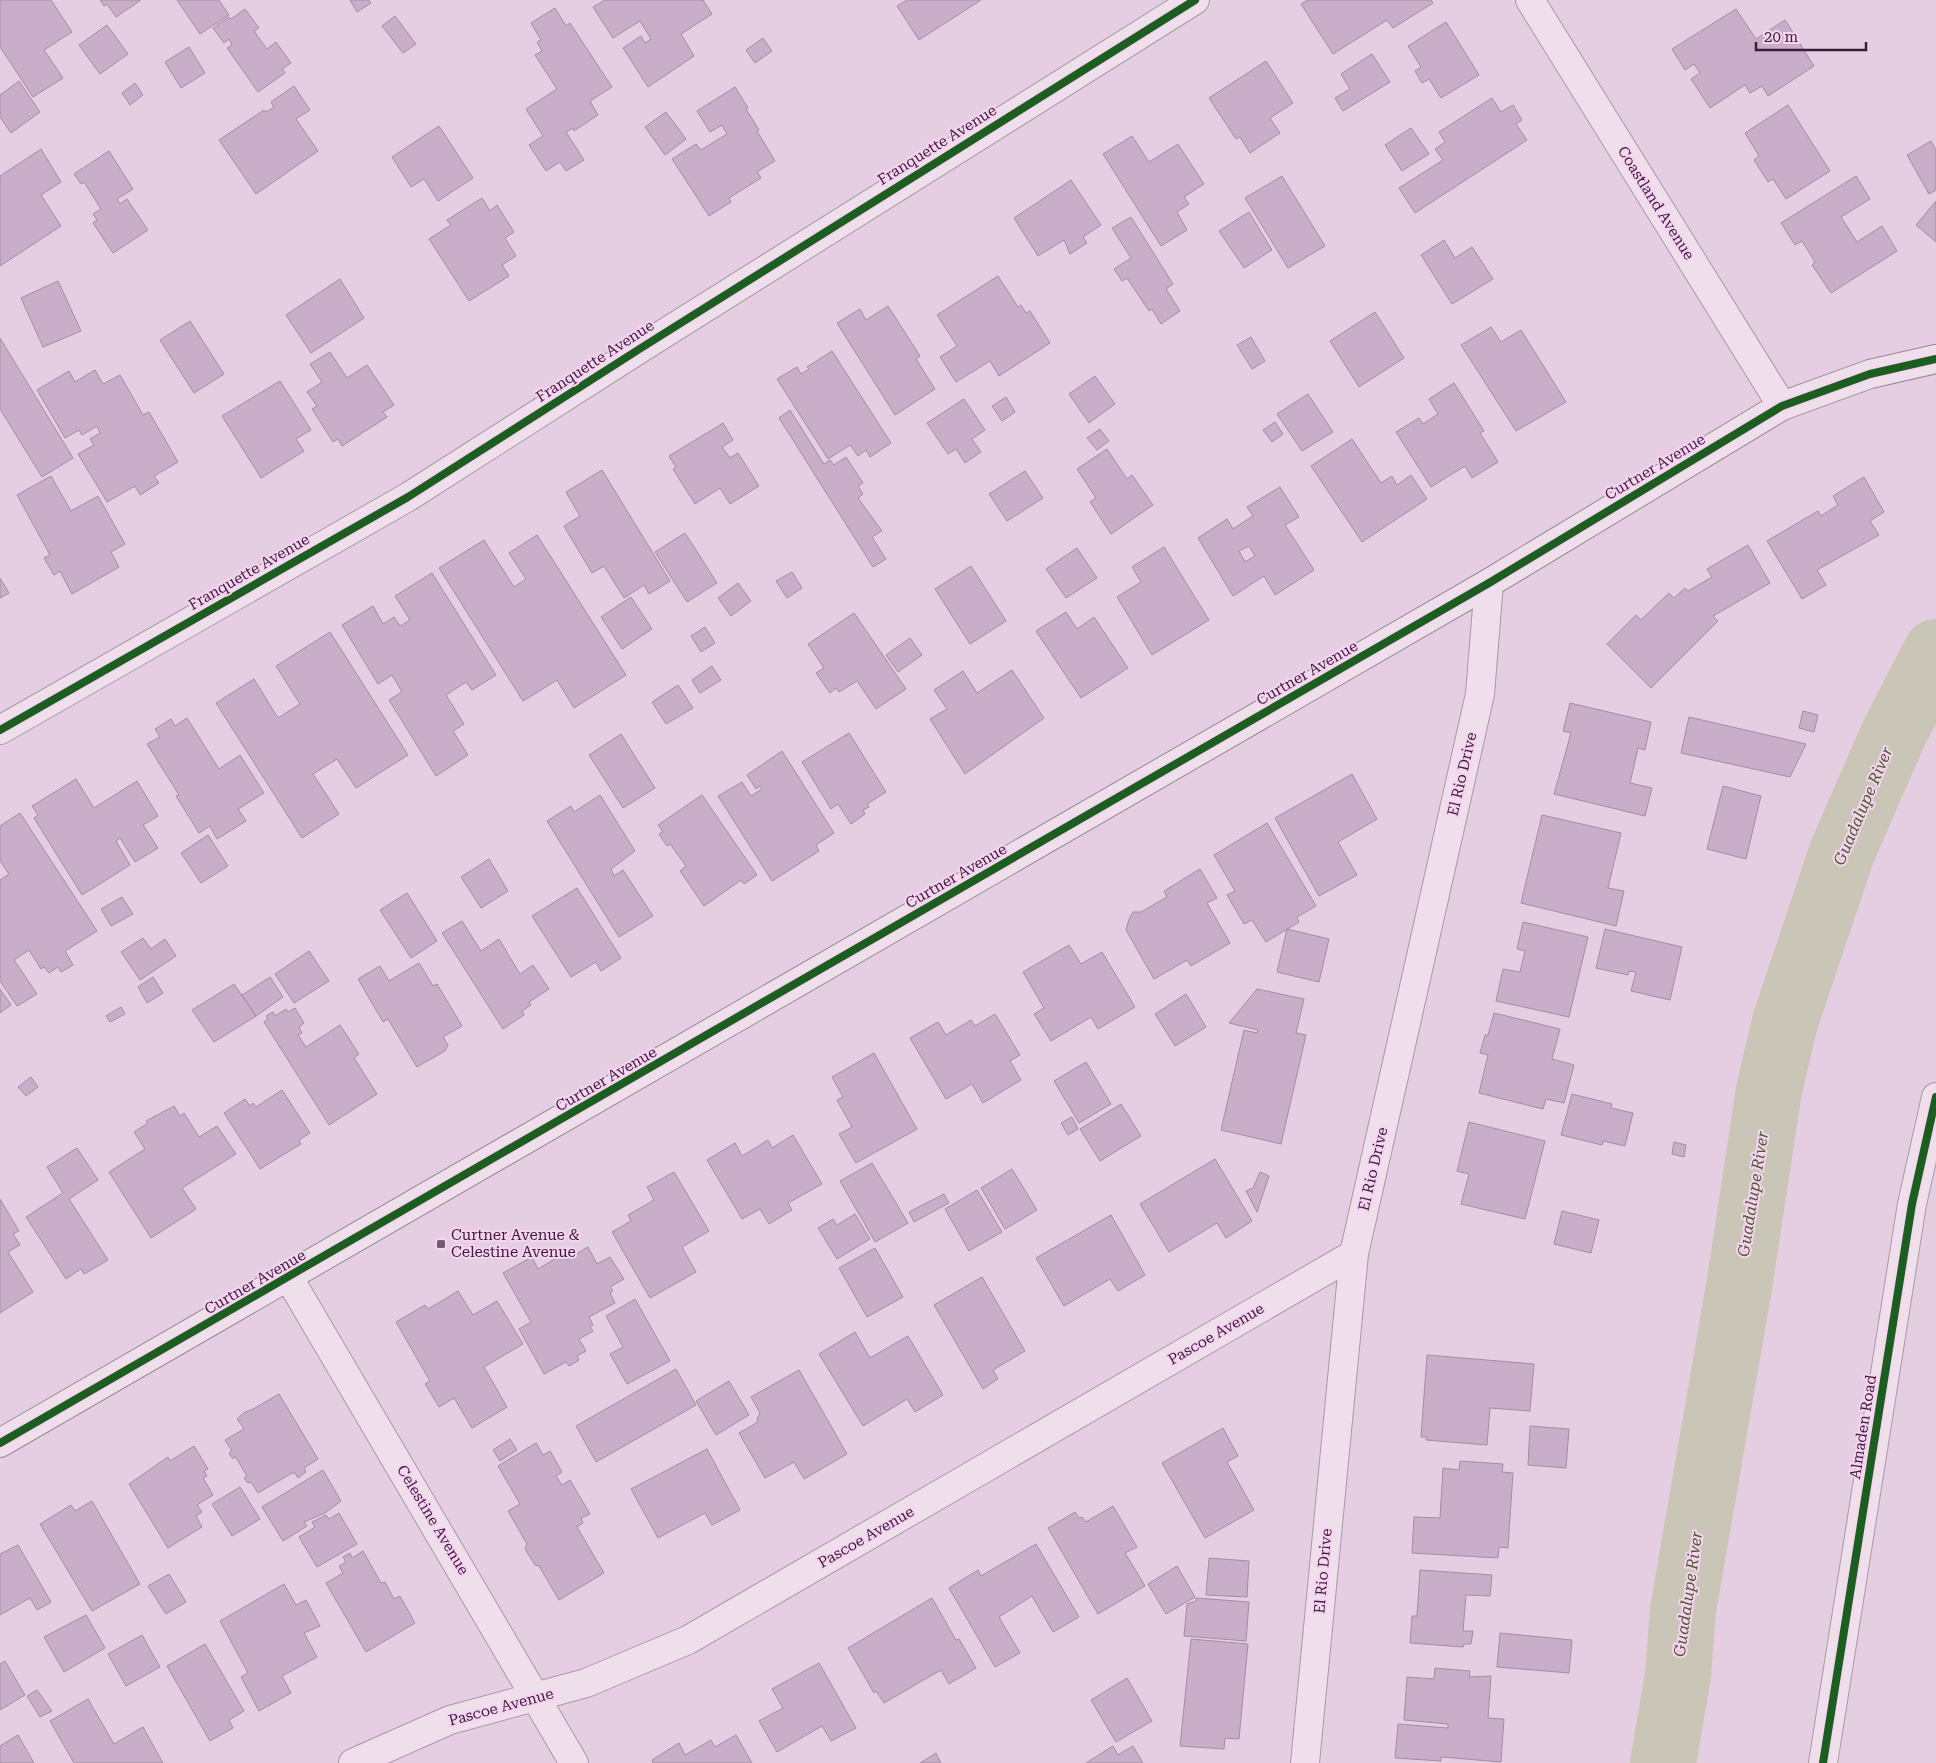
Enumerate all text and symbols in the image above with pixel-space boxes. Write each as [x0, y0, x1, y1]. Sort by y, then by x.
scale bar [1756, 20, 1866, 52]
text: 20 m [1764, 28, 1799, 46]
street label: Franquette Avenue [874, 101, 1000, 189]
street label: Coastland Avenue [1614, 143, 1698, 263]
street label: Franquette Avenue [533, 316, 657, 406]
street label: Curtner Avenue [1602, 430, 1708, 504]
street label: Franquette Avenue [185, 530, 313, 614]
street label: Curtner Avenue [1253, 637, 1361, 709]
street label: El Rio Drive [1444, 730, 1480, 818]
water label: Guadalupe River [1829, 744, 1897, 868]
street label: Curtner Avenue [902, 840, 1010, 912]
street label: Curtner Avenue [552, 1043, 660, 1115]
street label: El Rio Drive [1355, 1125, 1391, 1213]
water label: Guadalupe River [1734, 1130, 1772, 1258]
place label: Curtner Avenue & Celestine Avenue [451, 1226, 580, 1261]
marker: Curtner Avenue & Celestine Avenue [435, 1238, 447, 1250]
street label: Curtner Avenue [201, 1246, 309, 1318]
street label: Pascoe Avenue [1165, 1299, 1267, 1369]
street label: Almaden Road [1846, 1373, 1880, 1480]
street label: Celestine Avenue [393, 1462, 473, 1578]
street label: Pascoe Avenue [815, 1502, 917, 1572]
street label: El Rio Drive [1310, 1528, 1336, 1614]
water label: Guadalupe River [1670, 1530, 1706, 1658]
street label: Pascoe Avenue [447, 1684, 555, 1730]

